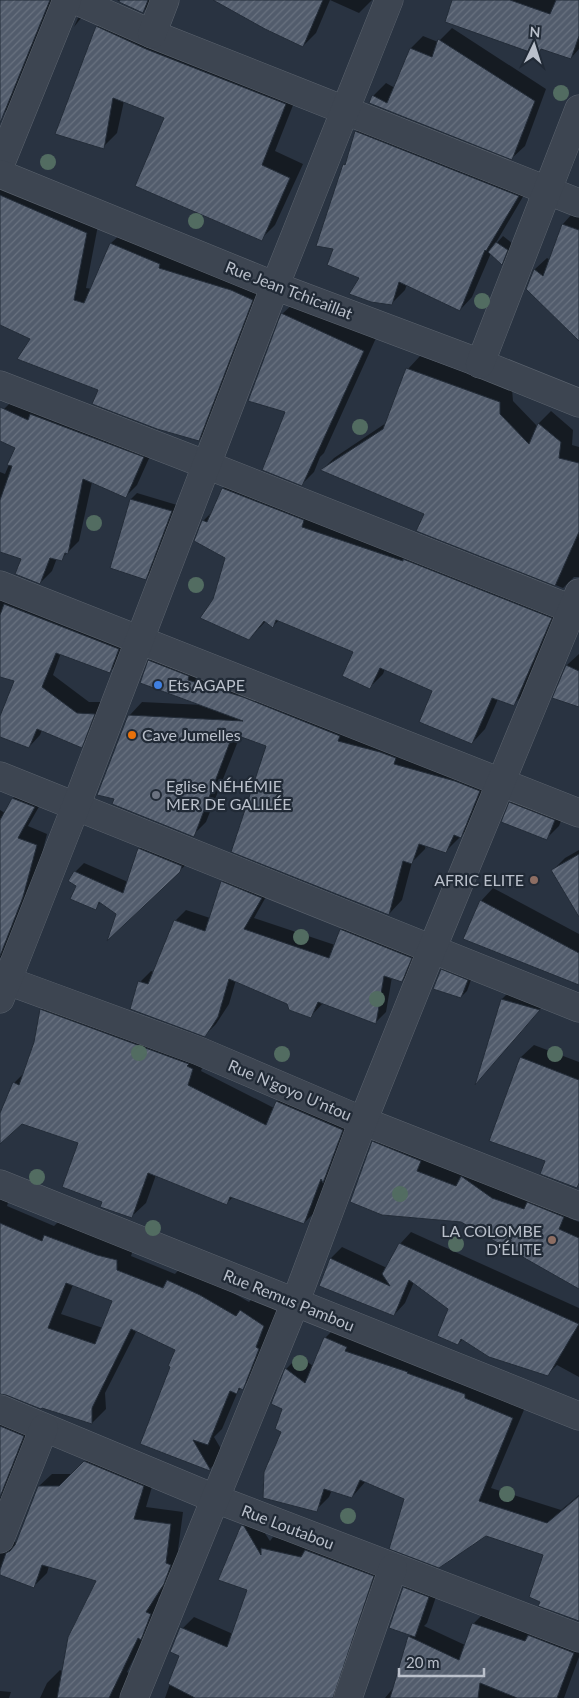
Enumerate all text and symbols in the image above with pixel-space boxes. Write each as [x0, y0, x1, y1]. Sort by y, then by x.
north arrow [509, 20, 559, 70]
text: N [529, 23, 541, 40]
street label: Rue Jean Tchicaillat [223, 257, 356, 323]
place label: Ets AGAPE [168, 675, 245, 694]
marker: Ets AGAPE [152, 679, 164, 691]
place label: Cave Jumelles [142, 725, 241, 744]
marker: Cave Jumelles [126, 729, 138, 741]
place label: Eglise NÉHÉMIE MER DE GALILÉE [166, 776, 292, 813]
marker: Eglise NÉHÉMIE MER DE GALILÉE [150, 789, 162, 801]
place label: AFRIC ELITE [434, 870, 524, 889]
marker: AFRIC ELITE [528, 874, 540, 886]
street label: Rue N'goyo U'ntou [226, 1055, 355, 1124]
place label: LA COLOMBE D'ÉLITE [441, 1221, 542, 1258]
marker: LA COLOMBE D'ÉLITE [546, 1234, 558, 1246]
street label: Rue Remus Pambou [221, 1265, 357, 1334]
street label: Rue Loutabou [239, 1500, 337, 1553]
scale bar [399, 1646, 484, 1678]
text: 20 m [406, 1653, 440, 1671]

